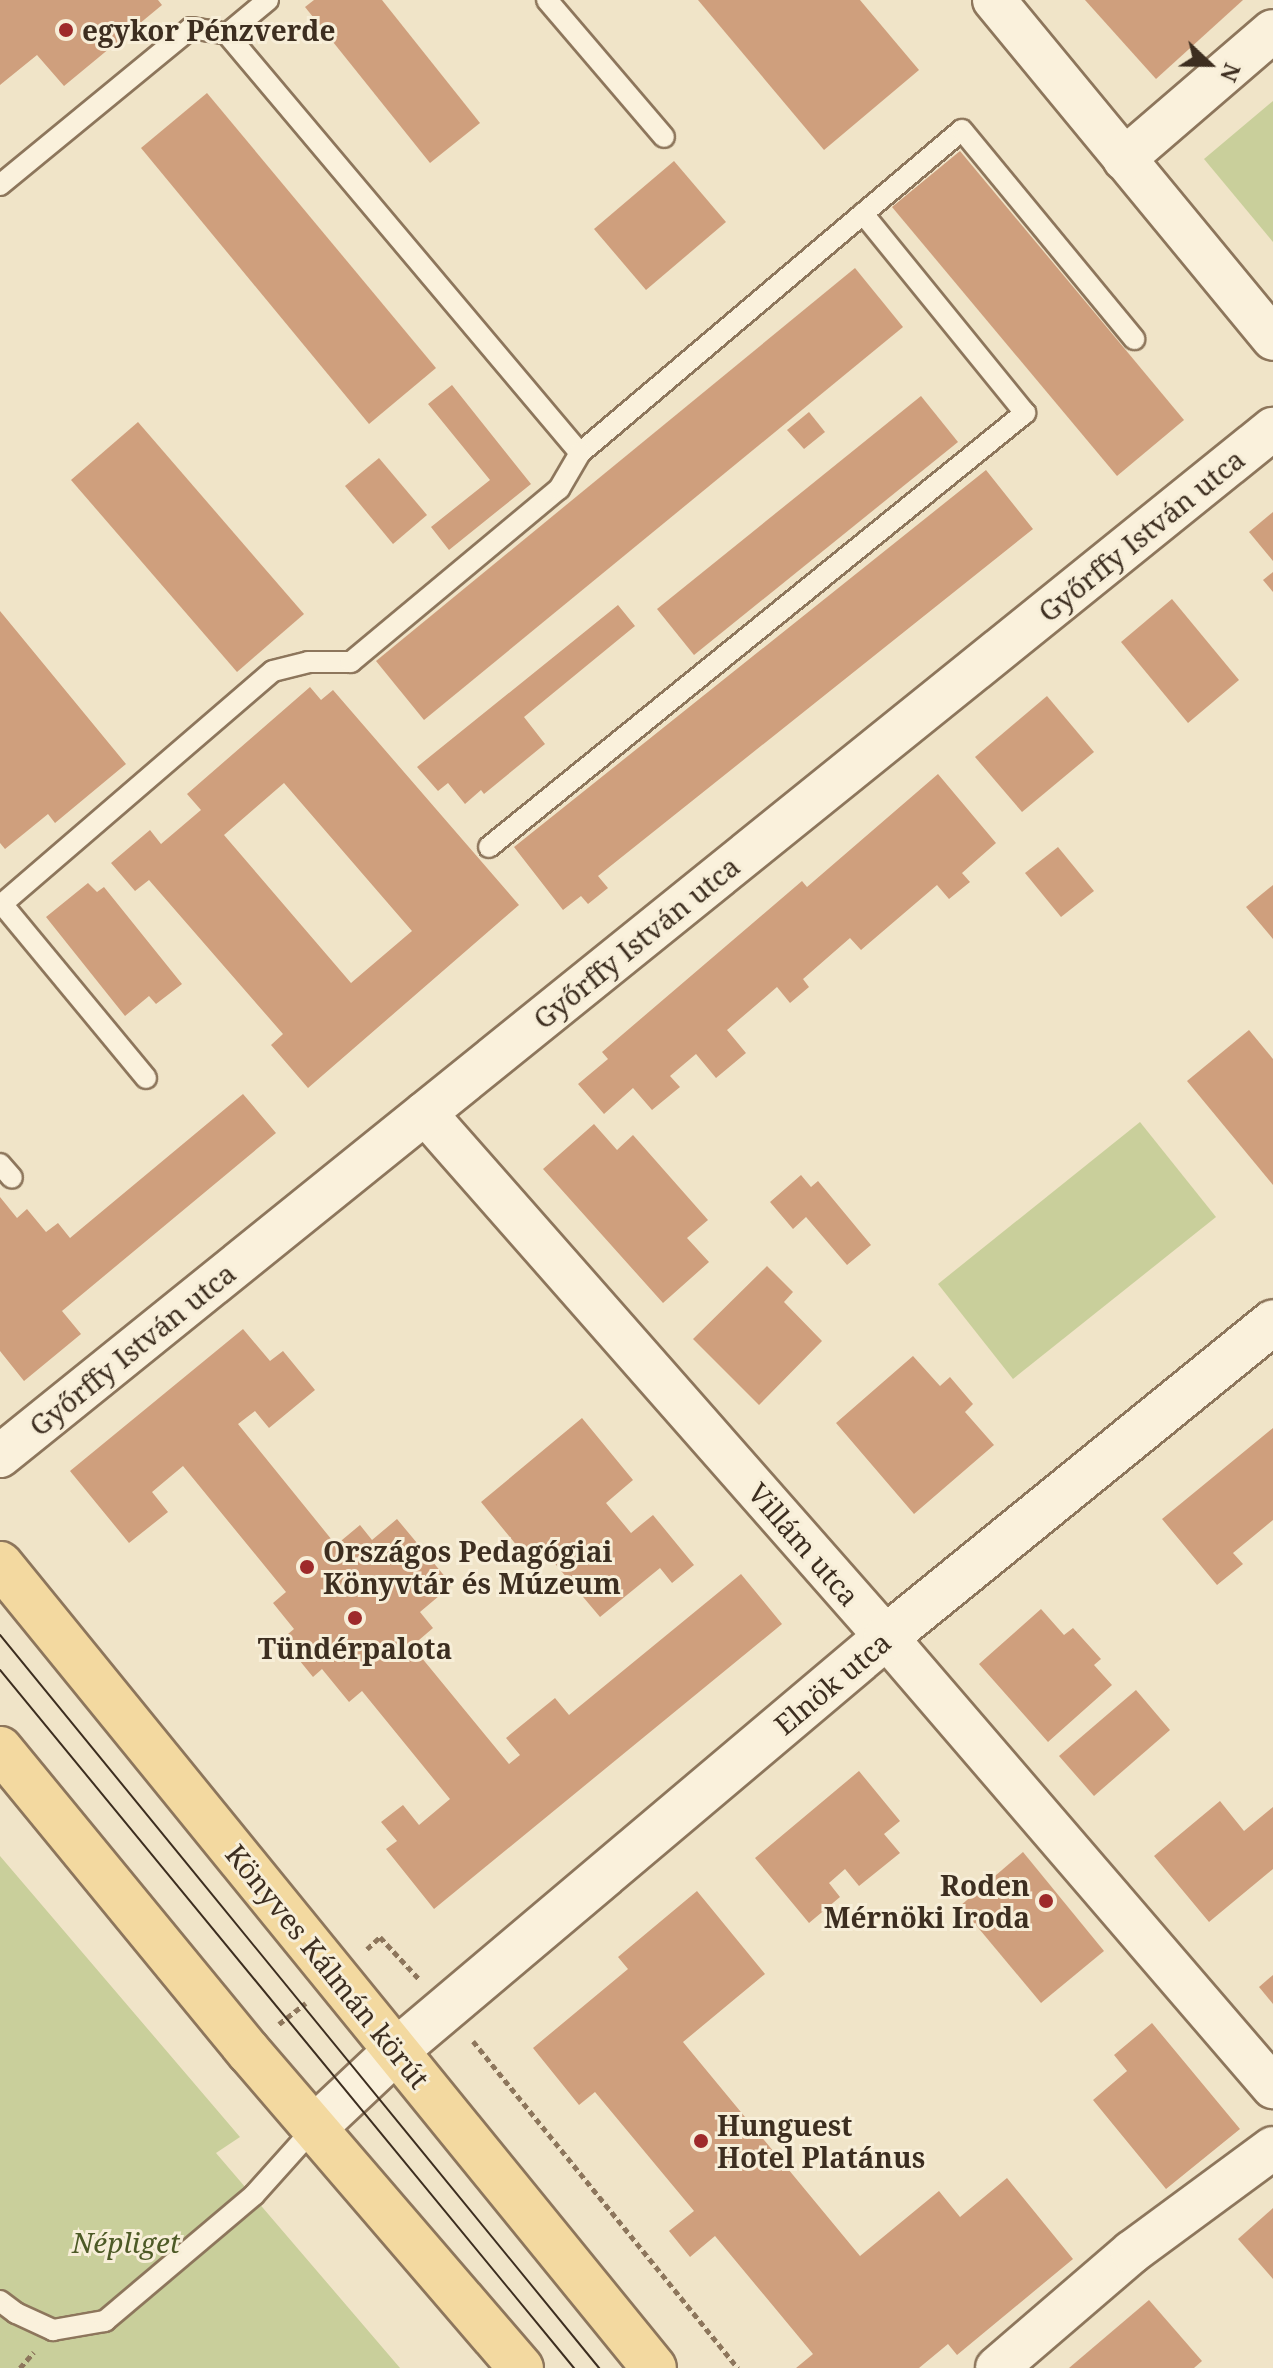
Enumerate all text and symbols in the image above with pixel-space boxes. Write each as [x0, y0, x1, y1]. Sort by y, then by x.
place label: egykor Pénzverde [82, 13, 335, 47]
marker: egykor Pénzverde [57, 21, 75, 39]
north arrow [1169, 24, 1249, 104]
text: N [1214, 59, 1248, 87]
street label: Győrffy István utca [1031, 442, 1251, 628]
street label: Győrffy István utca [526, 849, 746, 1035]
street label: Győrffy István utca [22, 1256, 242, 1442]
street label: Villám utca [741, 1476, 867, 1612]
place label: Országos Pedagógiai Könyvtár és Múzeum [323, 1534, 621, 1600]
marker: Országos Pedagógiai Könyvtár és Múzeum [298, 1558, 316, 1576]
marker: Tündérpalota [346, 1609, 364, 1627]
street label: Elnök utca [767, 1625, 897, 1741]
place label: Tündérpalota [258, 1631, 452, 1665]
street label: Könyves Kálmán körút [219, 1837, 437, 2095]
place label: Roden Mérnöki Iroda [824, 1868, 1030, 1934]
marker: Roden Mérnöki Iroda [1037, 1892, 1055, 1910]
place label: Hunguest Hotel Platánus [717, 2108, 925, 2174]
marker: Hunguest Hotel Platánus [692, 2132, 710, 2150]
park label: Népliget [72, 2225, 180, 2259]

